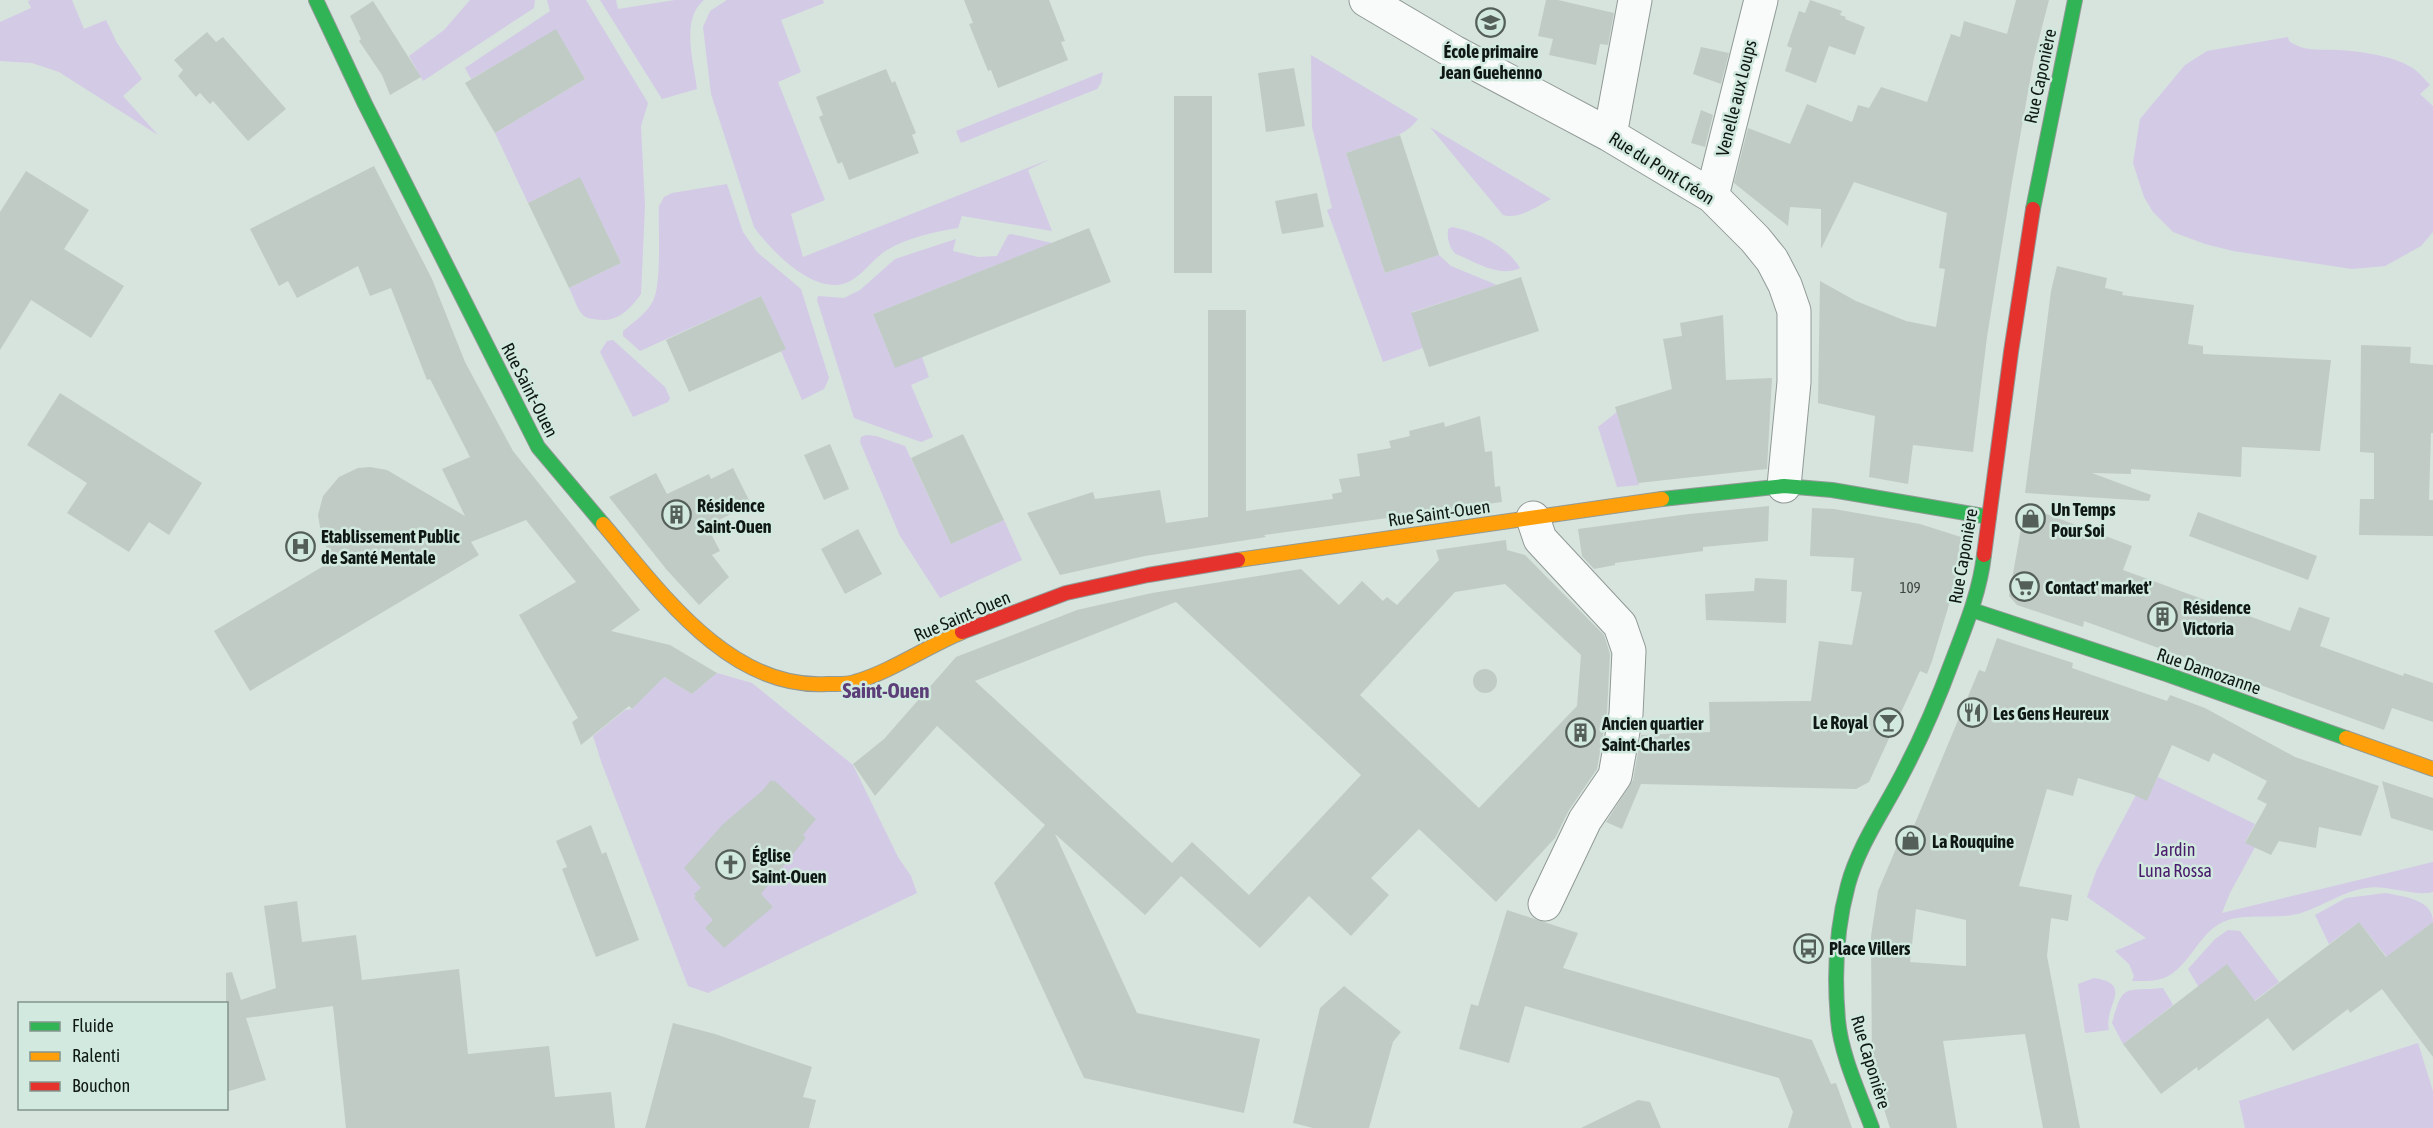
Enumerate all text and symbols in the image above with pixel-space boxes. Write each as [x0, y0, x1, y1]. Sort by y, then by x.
school or university icon: École primaire Jean Guehenno [1475, 6, 1507, 38]
street label: Rue Caponière [2020, 27, 2060, 125]
street label: Venelle aux Loups [1711, 38, 1761, 158]
place label: École primaire Jean Guehenno [1439, 41, 1542, 83]
street label: Rue du Pont Créon [1605, 127, 1719, 209]
street label: Rue Saint-Ouen [497, 339, 563, 441]
place label: Résidence Saint-Ouen [697, 495, 772, 537]
street label: Rue Saint-Ouen [1387, 495, 1491, 531]
building icon: Résidence Saint-Ouen [660, 499, 692, 531]
place label: Un Temps Pour Soi [2051, 499, 2116, 541]
shop icon: Un Temps Pour Soi [2014, 503, 2046, 535]
street label: Rue Caponière [1944, 507, 1982, 605]
place label: Etablissement Public de Santé Mentale [321, 526, 460, 568]
hospital icon: Etablissement Public de Santé Mentale [284, 530, 316, 562]
supermarket icon: Contact' market' [2008, 571, 2040, 603]
place label: Contact' market' [2045, 577, 2152, 598]
house number: 109 [1899, 579, 1921, 596]
street label: Rue Saint-Ouen [911, 586, 1013, 646]
place label: Résidence Victoria [2182, 597, 2251, 639]
building icon: Résidence Victoria [2146, 601, 2178, 633]
street label: Rue Damozanne [2154, 643, 2264, 699]
district label: Saint-Ouen [842, 678, 930, 702]
restaurant icon: Les Gens Heureux [1956, 697, 1988, 729]
place label: Les Gens Heureux [1993, 703, 2110, 724]
bar icon: Le Royal [1873, 706, 1905, 738]
place label: Le Royal [1813, 712, 1868, 733]
place label: Ancien quartier Saint-Charles [1601, 713, 1704, 755]
building icon: Ancien quartier Saint-Charles [1565, 717, 1597, 749]
shop icon: La Rouquine [1895, 825, 1927, 857]
place label: La Rouquine [1932, 831, 2014, 852]
park label: Jardin Luna Rossa [2138, 839, 2212, 881]
place label: Église Saint-Ouen [752, 845, 827, 887]
church icon: Église Saint-Ouen [715, 849, 747, 881]
bus stop icon: Place Villers [1792, 932, 1824, 964]
place label: Place Villers [1829, 938, 1911, 959]
legend [18, 1002, 228, 1110]
street label: Rue Caponière [1847, 1013, 1895, 1111]
text: Fluide [72, 1015, 114, 1036]
text: Ralenti [72, 1045, 120, 1066]
text: Bouchon [72, 1075, 130, 1096]

